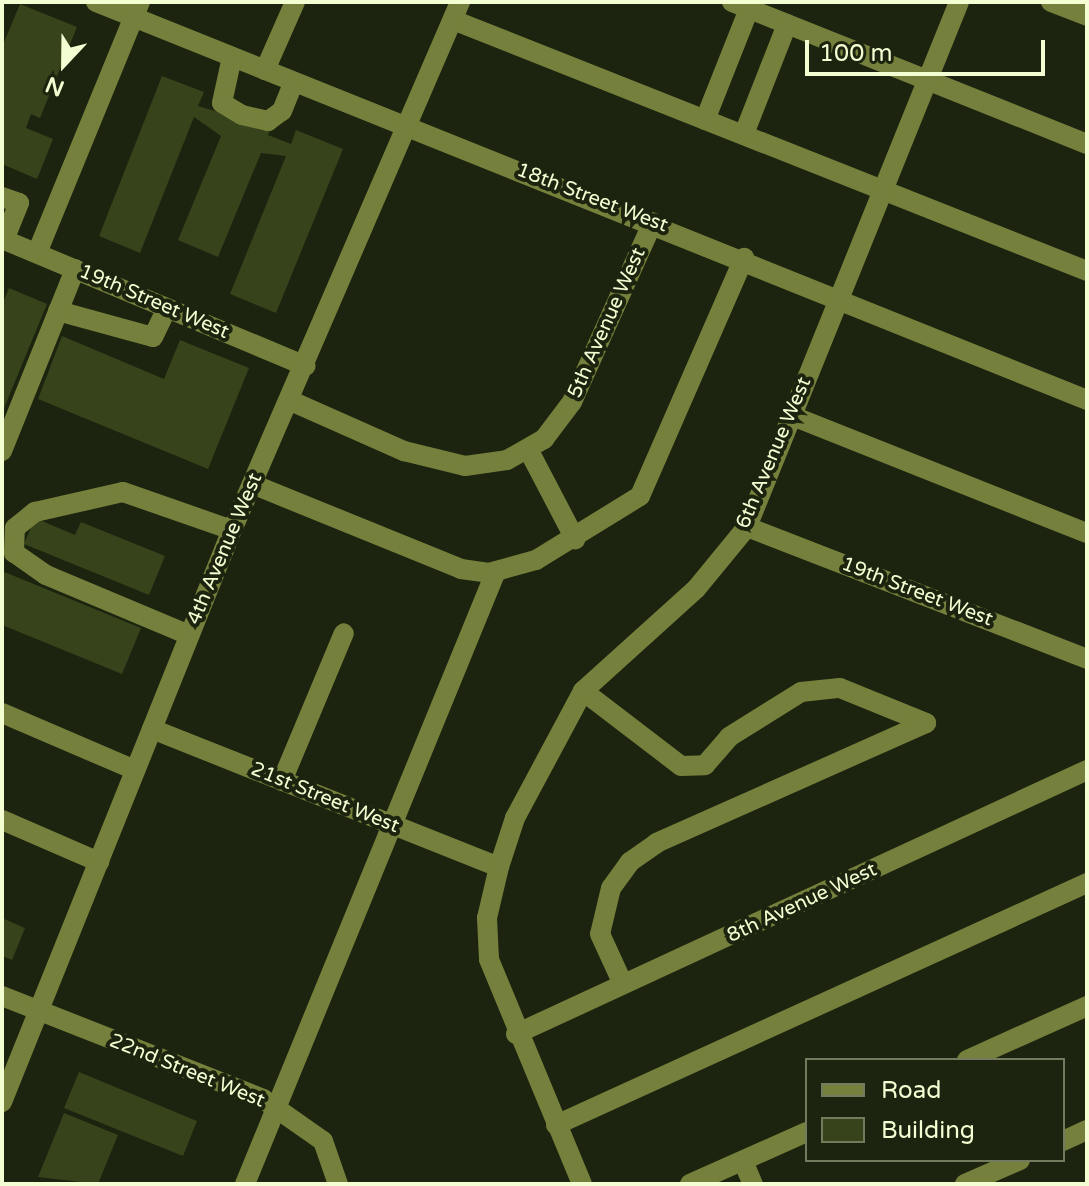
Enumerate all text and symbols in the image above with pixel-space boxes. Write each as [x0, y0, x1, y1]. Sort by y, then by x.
north arrow [24, 24, 104, 104]
scale bar [809, 24, 1049, 74]
text: 100 m [819, 39, 893, 68]
text: N [42, 71, 68, 102]
street label: 18th Street West [513, 158, 671, 238]
street label: 5th Avenue West [563, 244, 651, 402]
street label: 19th Street West [76, 260, 232, 344]
street label: 6th Avenue West [731, 374, 817, 532]
street label: 4th Avenue West [182, 470, 268, 628]
street label: 19th Street West [838, 552, 996, 632]
street label: 21st Street West [247, 757, 403, 839]
street label: 8th Avenue West [723, 858, 881, 948]
street label: 22nd Street West [106, 1029, 268, 1113]
legend [805, 1058, 1065, 1162]
text: Road [881, 1076, 941, 1105]
text: Building [881, 1116, 975, 1145]

